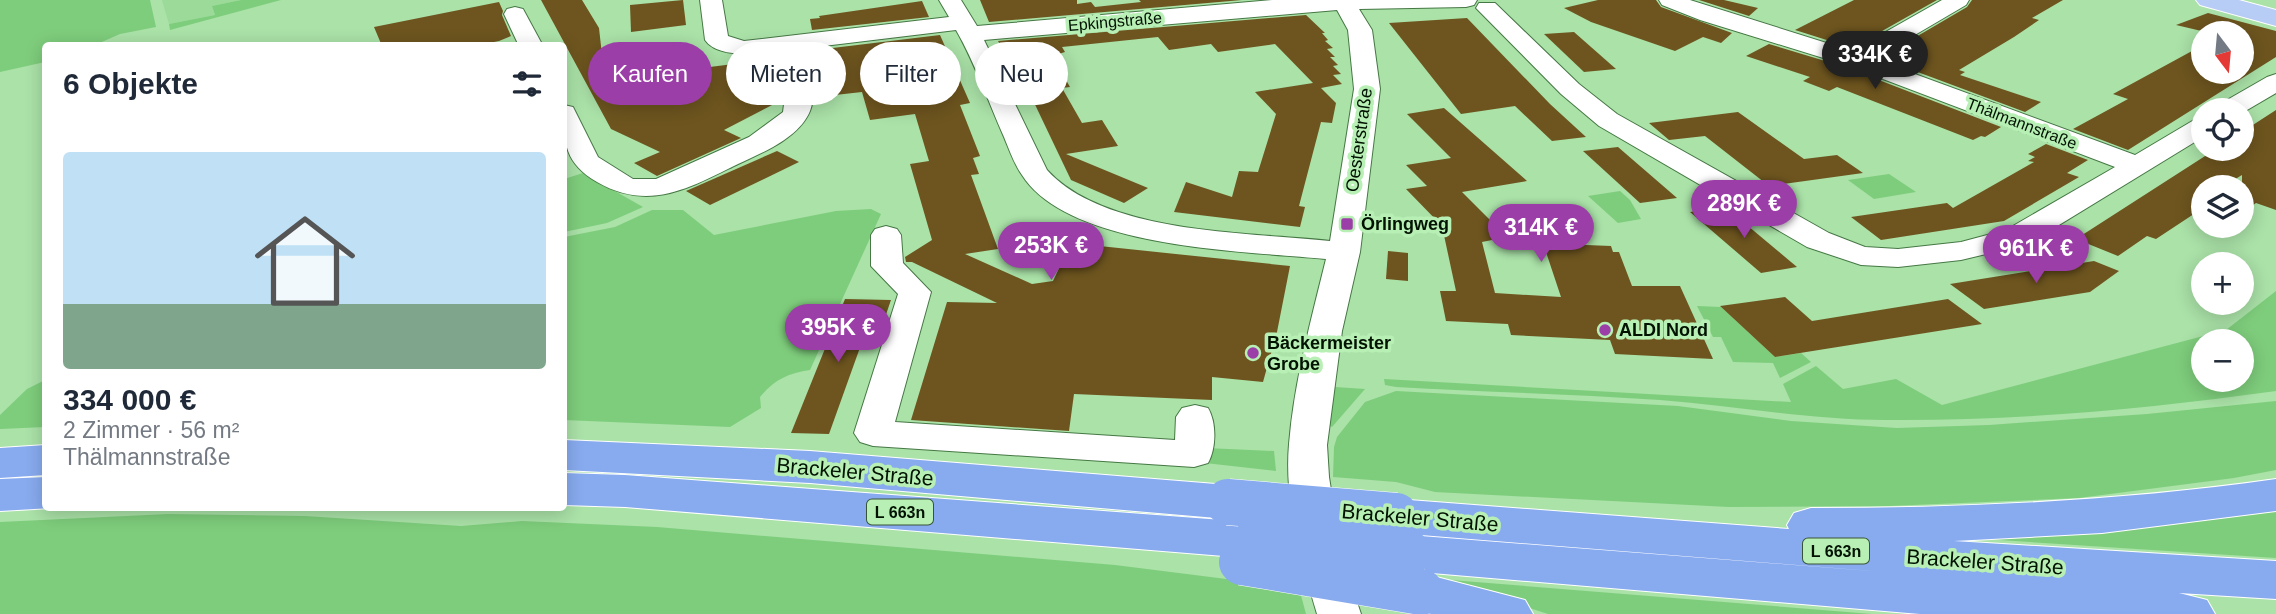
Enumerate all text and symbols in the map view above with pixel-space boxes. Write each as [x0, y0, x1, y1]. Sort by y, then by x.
street label: Epkingstraße [1067, 9, 1163, 34]
north arrow [2191, 21, 2254, 84]
map controls [2191, 21, 2254, 392]
pin: 334K € [1818, 32, 1932, 91]
text: 334K € [1838, 41, 1912, 67]
chip: Kaufen [588, 42, 712, 105]
chip: Mieten [726, 42, 846, 105]
chip: Filter [860, 42, 961, 105]
chip: Neu [975, 42, 1068, 105]
icon: filters [508, 65, 546, 103]
text: 6 Objekte [63, 67, 198, 100]
street label: Oesterstraße [1342, 87, 1376, 193]
street label: Thälmannstraße [1964, 95, 2079, 152]
button: locate [2191, 98, 2254, 161]
button: layers [2191, 175, 2254, 238]
pin: 289K € [1687, 180, 1801, 240]
text: 289K € [1707, 190, 1781, 216]
icon: home [242, 198, 368, 324]
pin: 314K € [1484, 204, 1598, 264]
place label: Örlingweg [1361, 214, 1449, 234]
text: 314K € [1504, 214, 1578, 240]
marker: Örlingweg [1339, 216, 1355, 232]
pin: 253K € [994, 222, 1108, 282]
pin: 961K € [1979, 226, 2093, 285]
text: 253K € [1014, 232, 1088, 258]
text: 961K € [1999, 235, 2073, 261]
button: + [2191, 252, 2254, 315]
pin: 395K € [781, 304, 895, 364]
text: 395K € [801, 314, 875, 340]
place label: ALDI Nord [1619, 320, 1708, 340]
marker: ALDI Nord [1597, 322, 1613, 338]
button: − [2191, 329, 2254, 392]
place label: Bäckermeister Grobe [1267, 333, 1391, 374]
marker: Bäckermeister Grobe [1245, 345, 1261, 361]
text: 334 000 € [63, 383, 196, 416]
text: 2 Zimmer · 56 m² [63, 417, 239, 443]
text: Thälmannstraße [63, 444, 230, 470]
street label: Brackeler Straße [776, 453, 935, 490]
road number: L 663n [867, 499, 933, 524]
street label: Brackeler Straße [1341, 499, 1500, 536]
road number: L 663n [1803, 538, 1869, 564]
street label: Brackeler Straße [1906, 545, 2064, 578]

